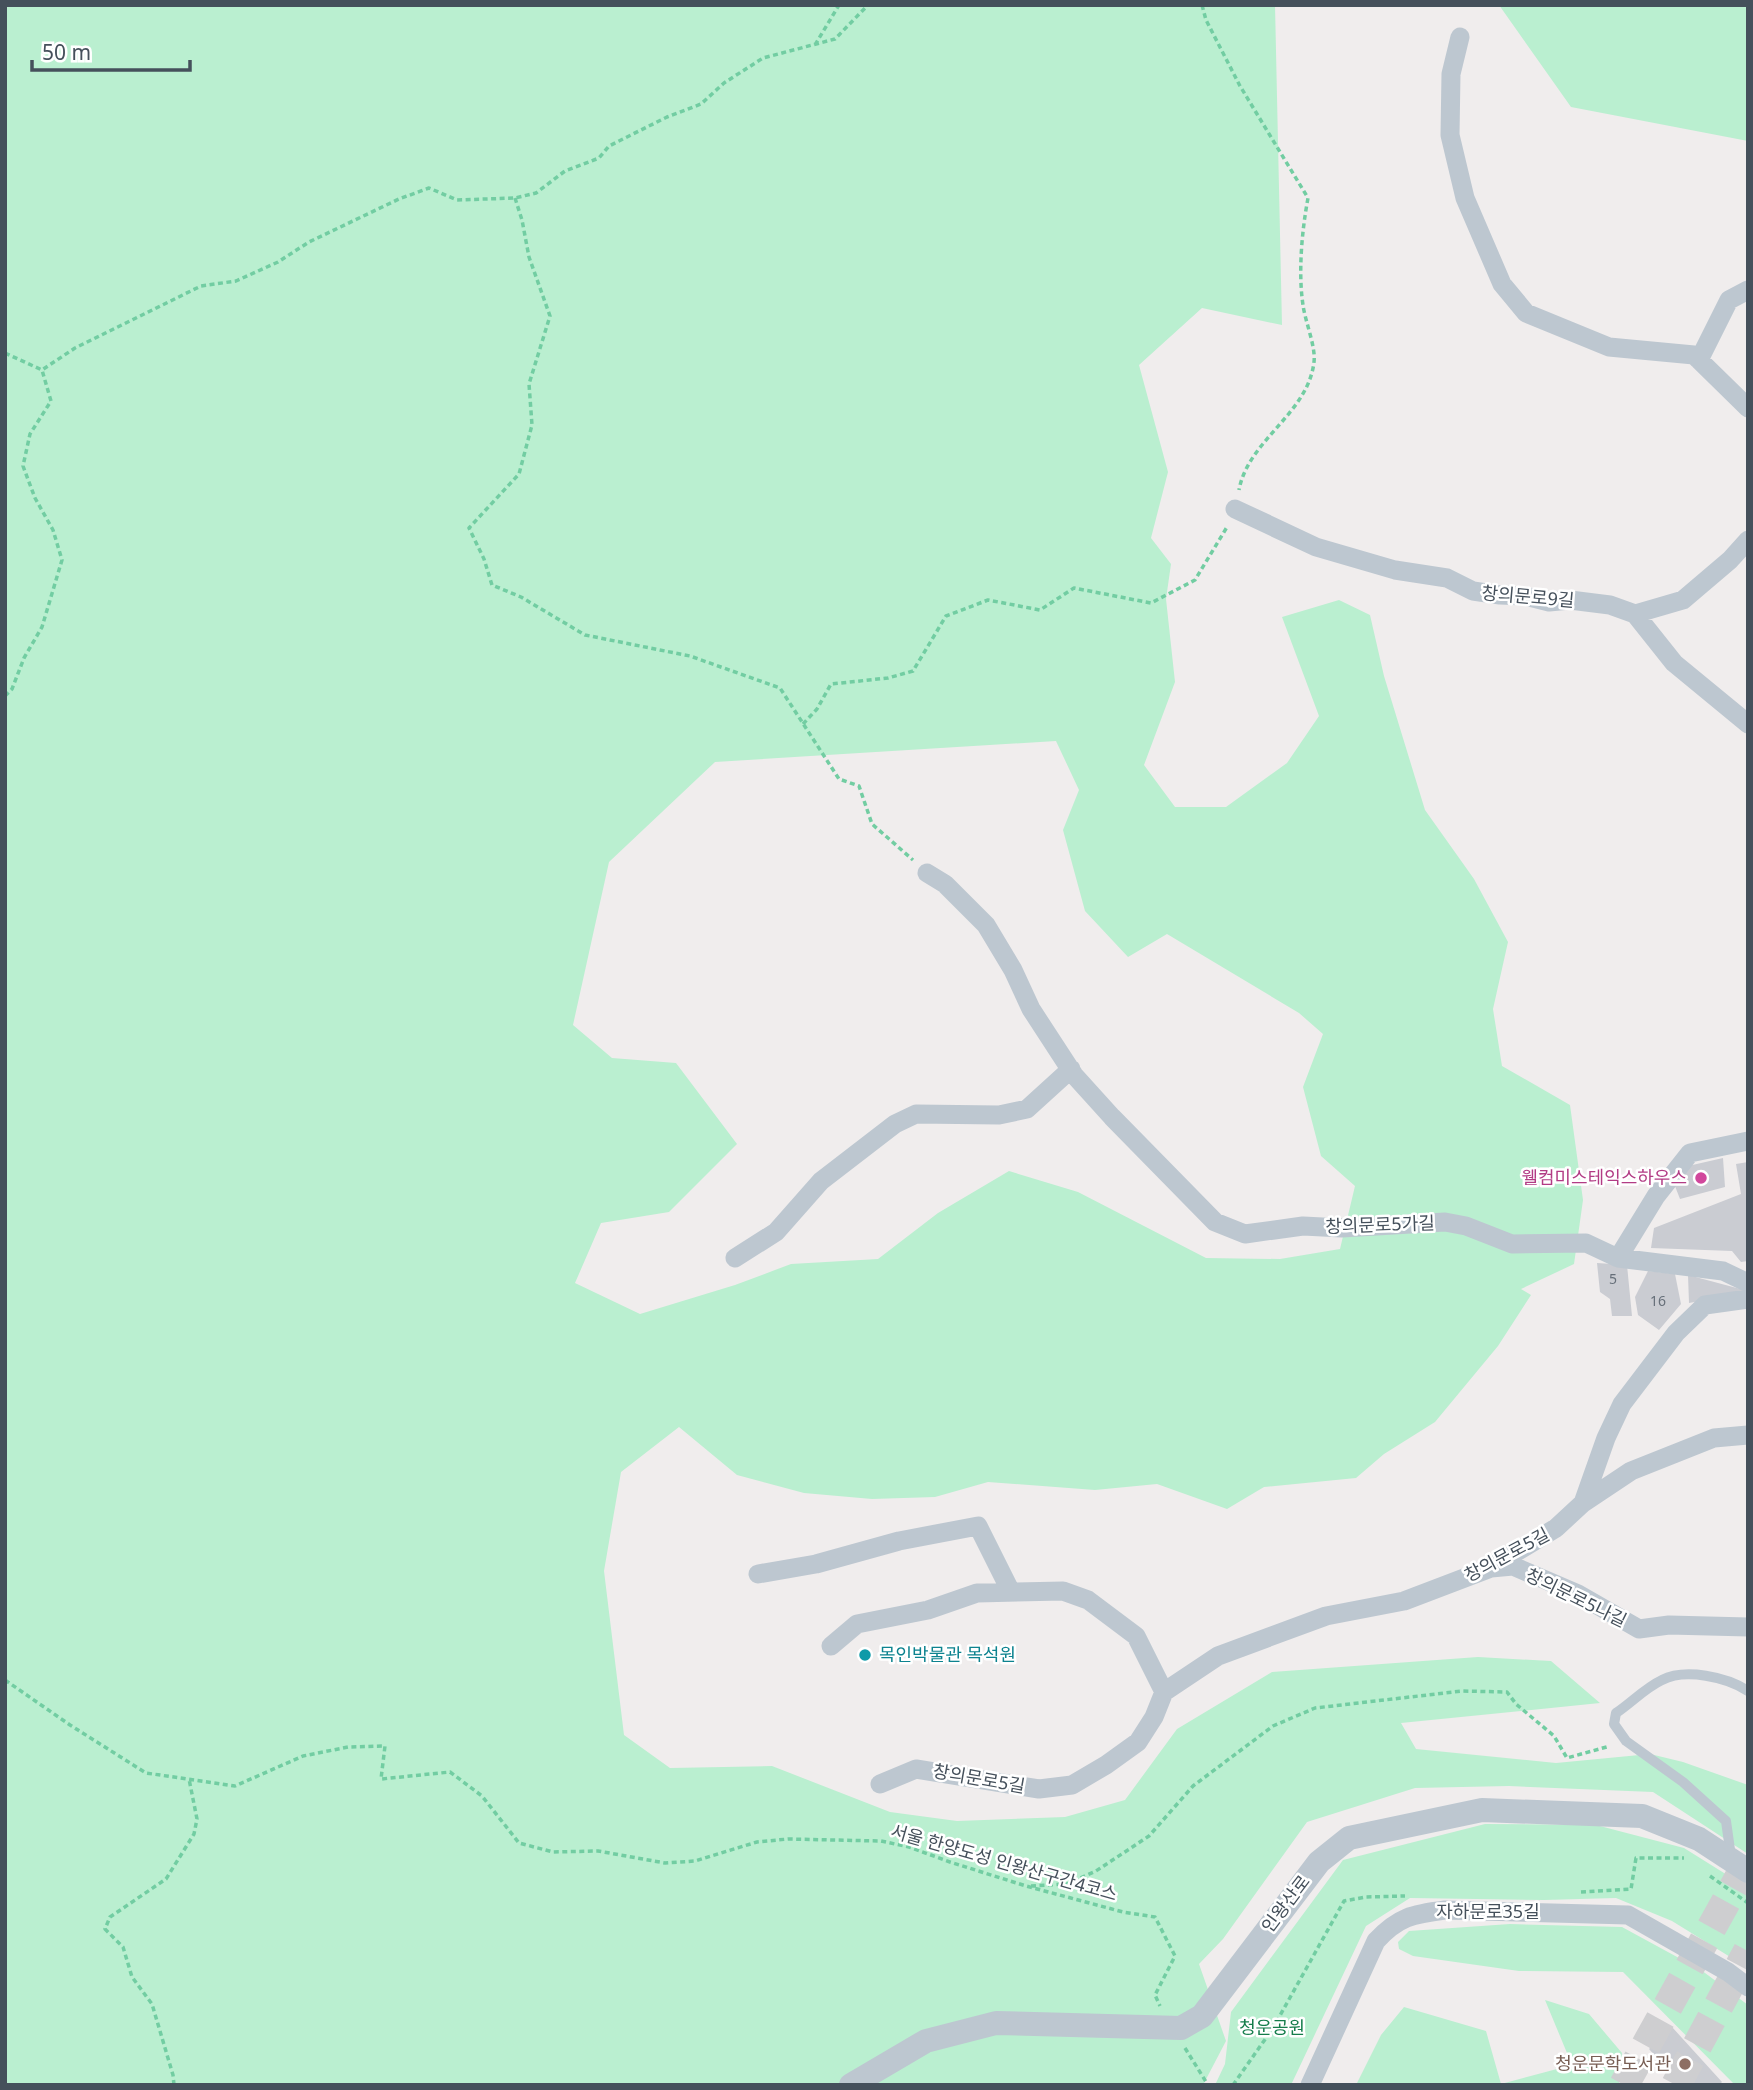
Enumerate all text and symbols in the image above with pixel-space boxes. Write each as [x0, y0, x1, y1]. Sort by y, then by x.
scale bar [32, 28, 189, 72]
text: 50 m [42, 38, 91, 66]
street label: 창의문로9길 [1481, 580, 1576, 612]
place label: 웰컴미스테익스하우스 [1521, 1165, 1687, 1189]
marker: 웰컴미스테익스하우스 [1693, 1170, 1709, 1186]
street label: 창의문로5가길 [1325, 1210, 1435, 1238]
house number: 5 [1609, 1269, 1617, 1288]
house number: 16 [1650, 1291, 1666, 1310]
street label: 창의문로5길 [1460, 1522, 1553, 1587]
street label: 창의문로5나길 [1522, 1562, 1631, 1632]
place label: 목인박물관 목석원 [879, 1642, 1016, 1666]
marker: 목인박물관 목석원 [857, 1647, 873, 1663]
street label: 창의문로5길 [931, 1758, 1027, 1798]
street label: 서울 한양도성 인왕산구간4코스 [888, 1818, 1121, 1906]
street label: 인왕산로 [1256, 1870, 1315, 1937]
street label: 자하문로35길 [1436, 1899, 1540, 1923]
park label: 청운공원 [1239, 2015, 1305, 2039]
place label: 청운문학도서관 [1555, 2051, 1671, 2075]
marker: 청운문학도서관 [1677, 2056, 1693, 2072]

